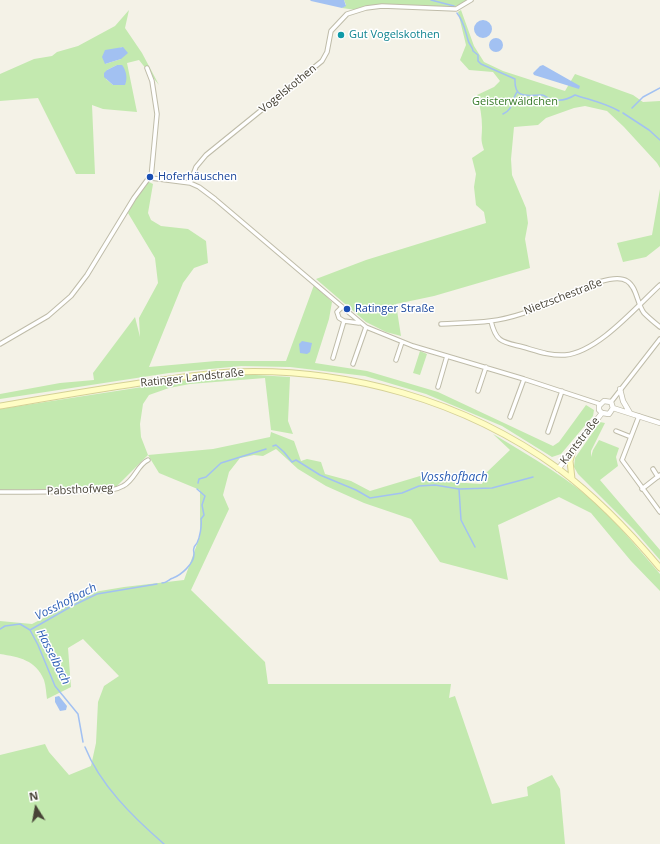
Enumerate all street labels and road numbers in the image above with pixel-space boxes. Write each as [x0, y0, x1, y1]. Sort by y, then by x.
street label: Vogelskothen [257, 62, 319, 116]
street label: Nietzschestraße [522, 276, 604, 318]
street label: Ratinger Landstraße [140, 366, 244, 390]
street label: Kantstraße [557, 415, 603, 467]
street label: Pabsthofweg [47, 482, 113, 498]

